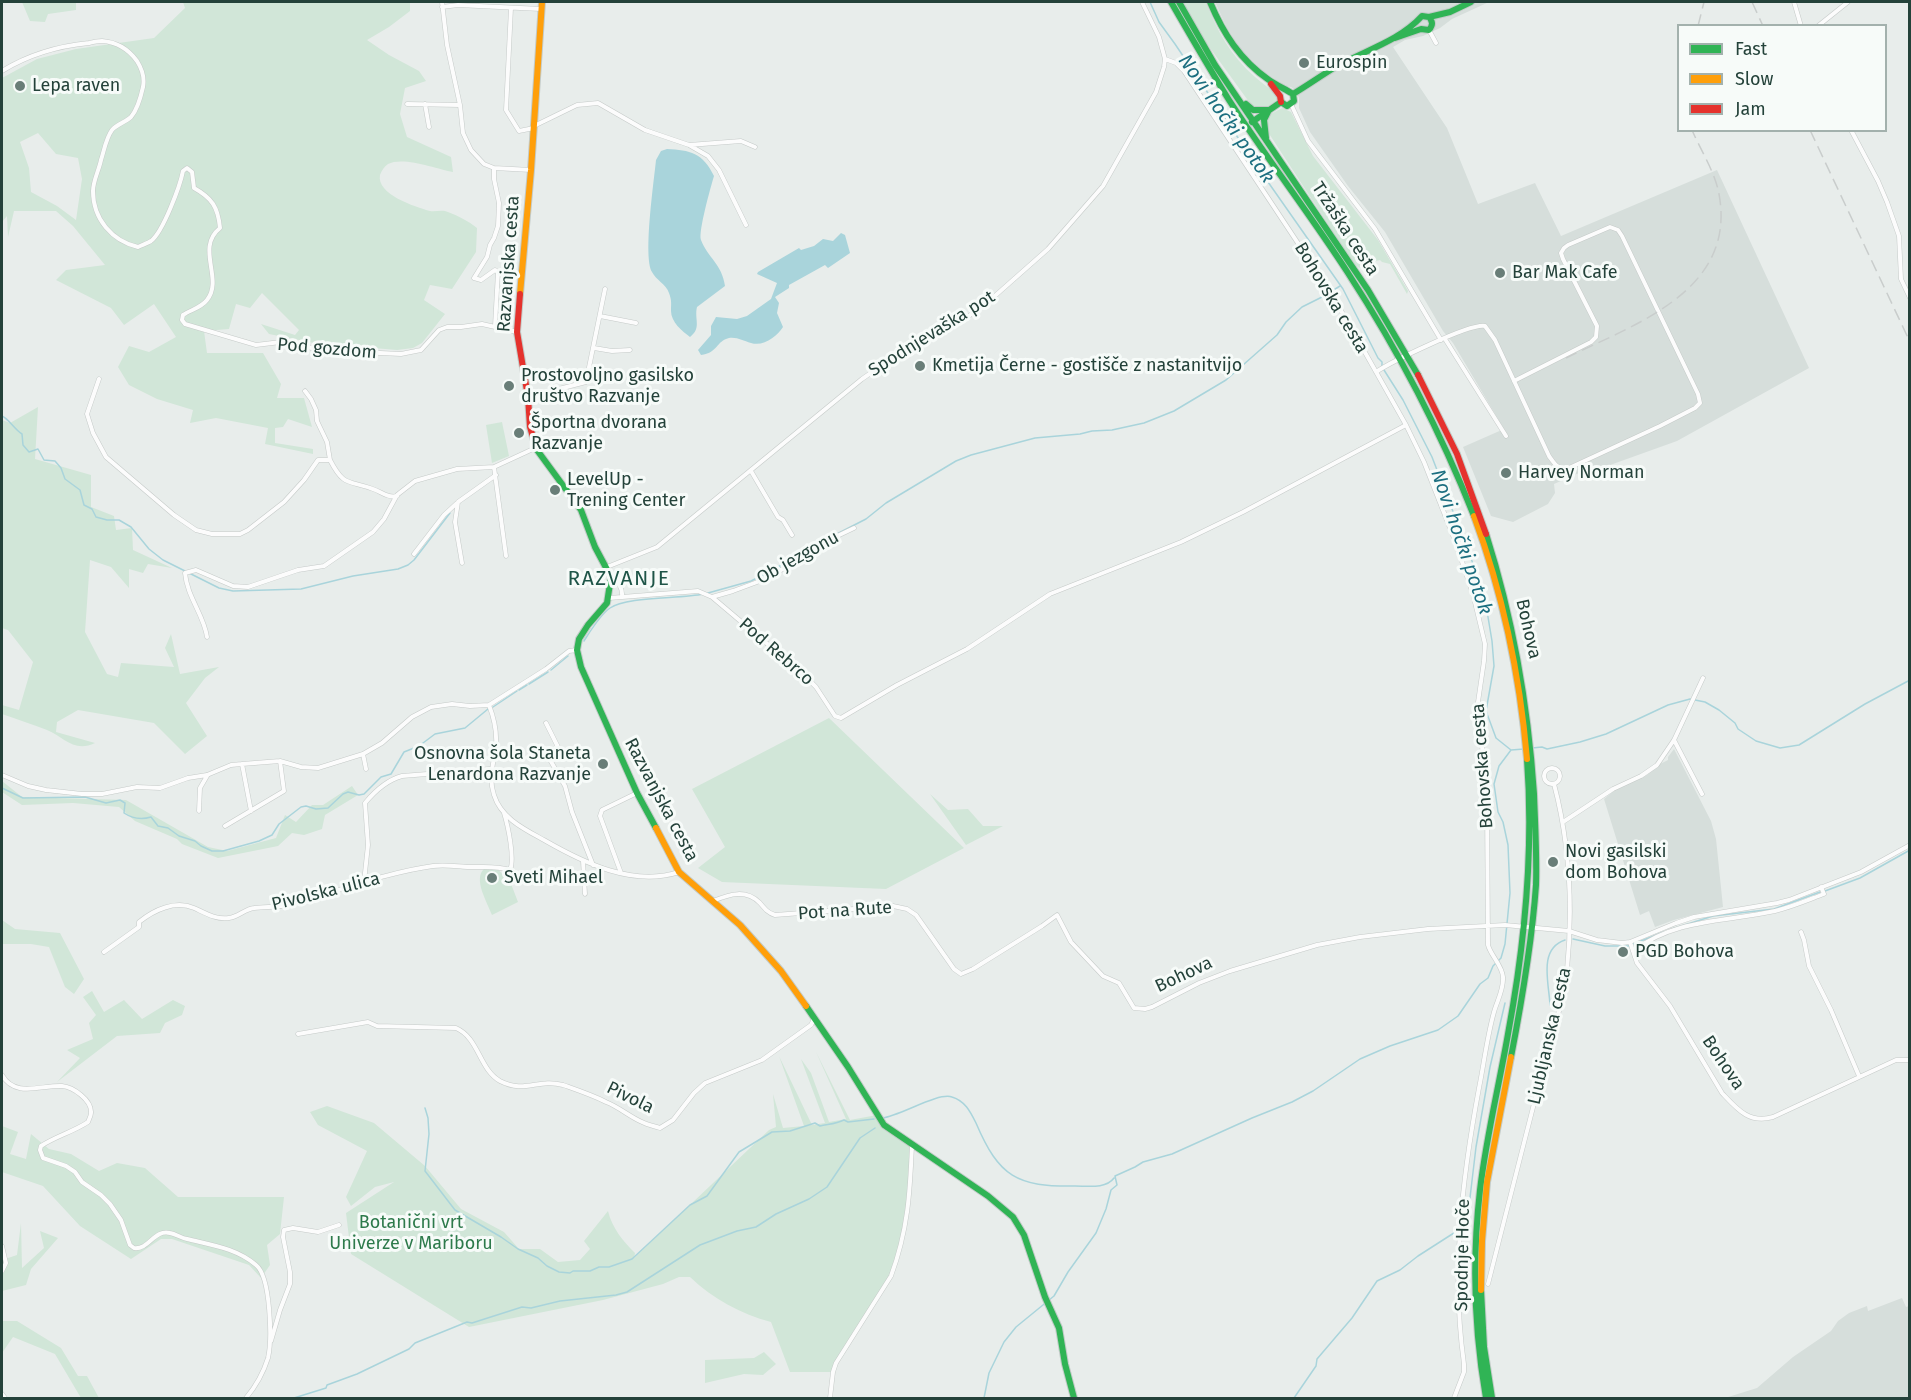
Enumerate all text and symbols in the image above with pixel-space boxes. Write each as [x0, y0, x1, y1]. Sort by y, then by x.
legend [1677, 24, 1887, 132]
text: Fast [1735, 38, 1767, 60]
water label: Novi hočki potok [1173, 50, 1279, 188]
place label: Eurospin [1316, 52, 1387, 74]
marker: Eurospin [1297, 56, 1311, 70]
text: Slow [1735, 68, 1773, 90]
place label: Lepa raven [32, 75, 120, 97]
marker: Lepa raven [13, 79, 27, 93]
text: Jam [1735, 98, 1766, 120]
street label: Tržaška cesta [1307, 178, 1383, 280]
street label: Razvanjska cesta [493, 195, 525, 333]
street label: Bohovska cesta [1289, 239, 1373, 357]
place label: Bar Mak Cafe [1512, 262, 1618, 284]
marker: Bar Mak Cafe [1493, 266, 1507, 280]
street label: Spodnjevaška pot [865, 286, 999, 382]
street label: Pod gozdom [276, 334, 378, 364]
place label: Kmetija Černe - gostišče z nastanitvijo [932, 355, 1242, 377]
marker: Kmetija Černe - gostišče z nastanitvijo [913, 359, 927, 373]
place label: Prostovoljno gasilsko društvo Razvanje [521, 365, 694, 407]
marker: Prostovoljno gasilsko društvo Razvanje [502, 379, 516, 393]
place label: Športna dvorana Razvanje [531, 412, 667, 454]
marker: Športna dvorana Razvanje [512, 426, 526, 440]
place label: Harvey Norman [1518, 462, 1645, 484]
water label: Novi hočki potok [1425, 466, 1497, 618]
marker: Harvey Norman [1499, 466, 1513, 480]
place label: LevelUp - Trening Center [567, 469, 685, 512]
marker: LevelUp - Trening Center [548, 483, 562, 497]
street label: Ob jezgonu [753, 527, 843, 589]
district label: RAZVANJE [567, 566, 671, 592]
street label: Bohova [1511, 597, 1545, 661]
street label: Pod Rebrco [734, 614, 818, 690]
street label: Bohovska cesta [1468, 703, 1498, 829]
street label: Razvanjska cesta [619, 735, 703, 865]
place label: Osnovna šola Staneta Lenardona Razvanje [414, 743, 591, 786]
marker: Osnovna šola Staneta Lenardona Razvanje [596, 757, 610, 771]
place label: Novi gasilski dom Bohova [1565, 841, 1667, 884]
marker: Novi gasilski dom Bohova [1546, 855, 1560, 869]
place label: Sveti Mihael [504, 867, 603, 889]
street label: Pivolska ulica [270, 868, 382, 916]
marker: Sveti Mihael [485, 871, 499, 885]
street label: Pot na Rute [797, 897, 893, 925]
place label: PGD Bohova [1635, 941, 1734, 963]
marker: PGD Bohova [1616, 945, 1630, 959]
street label: Bohova [1152, 952, 1216, 998]
street label: Ljubljanska cesta [1524, 965, 1576, 1107]
street label: Bohova [1697, 1032, 1749, 1094]
street label: Pivola [603, 1077, 657, 1119]
street label: Spodnje Hoče [1451, 1198, 1475, 1312]
park label: Botanični vrt Univerze v Mariboru [329, 1212, 493, 1254]

